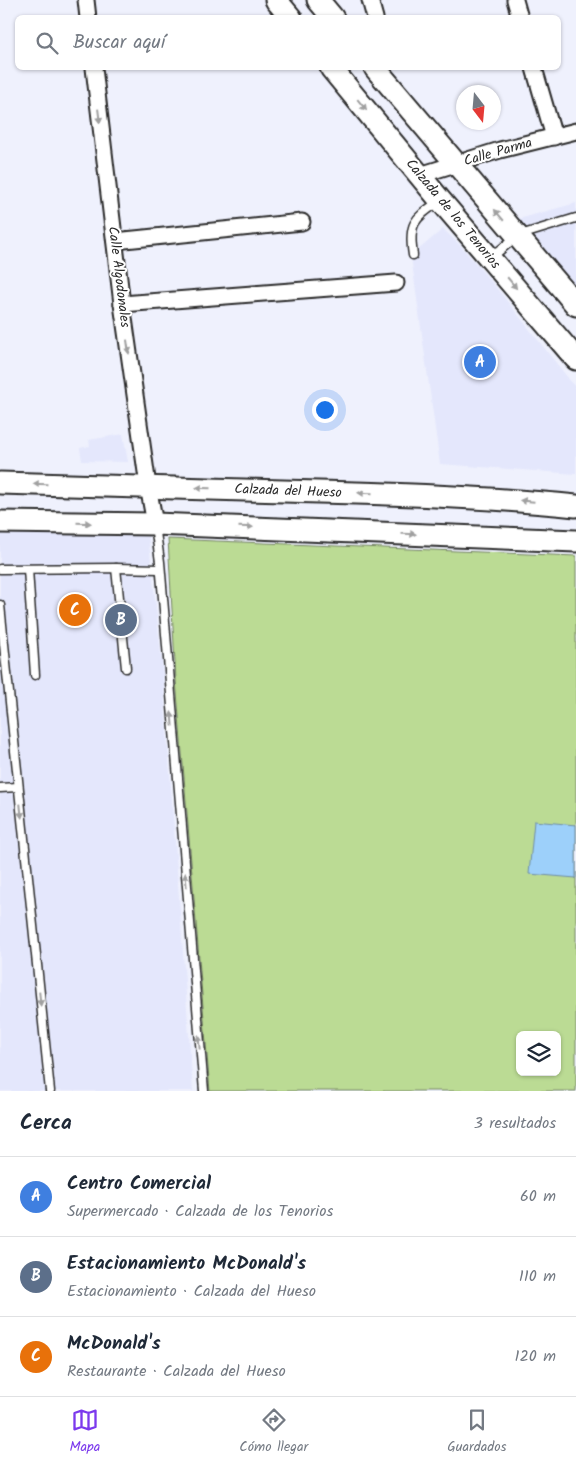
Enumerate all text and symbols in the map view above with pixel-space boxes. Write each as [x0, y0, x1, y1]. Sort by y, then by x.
search box [15, 15, 561, 70]
text: Buscar aquí [73, 28, 165, 58]
icon: search [33, 29, 61, 57]
north arrow [456, 85, 501, 130]
one-way arrow [357, 99, 368, 112]
one-way arrow [95, 108, 103, 124]
street label: Calle Parma [461, 132, 535, 172]
street label: Calzada de los Tenorios [400, 154, 506, 274]
one-way arrow [494, 208, 505, 221]
street label: Calle Algodonales [102, 225, 136, 329]
one-way arrow [506, 277, 517, 290]
one-way arrow [125, 339, 133, 355]
pin: A [464, 343, 496, 381]
your location [312, 397, 338, 423]
street label: Calzada del Hueso [234, 478, 342, 504]
one-way arrow [32, 480, 48, 488]
one-way arrow [195, 483, 211, 491]
one-way arrow [357, 489, 373, 497]
one-way arrow [519, 497, 535, 505]
one-way arrow [76, 519, 92, 527]
one-way arrow [238, 524, 254, 532]
one-way arrow [401, 530, 417, 538]
pin: C [59, 591, 91, 629]
pin: B [105, 601, 137, 639]
one-way arrow [168, 710, 176, 726]
one-way arrow [17, 803, 25, 819]
one-way arrow [182, 872, 190, 888]
one-way arrow [36, 991, 44, 1007]
map controls [516, 1031, 561, 1076]
button: layers [516, 1031, 561, 1076]
one-way arrow [195, 1034, 203, 1050]
text: Cerca [20, 1107, 72, 1140]
text: 3 resultados [474, 1111, 556, 1136]
text: Centro Comercial [67, 1169, 211, 1199]
text: A [31, 1184, 41, 1209]
text: 60 m [520, 1184, 556, 1209]
text: Supermercado · Calzada de los Tenorios [67, 1199, 333, 1224]
text: Estacionamiento McDonald's [67, 1249, 306, 1279]
text: B [31, 1264, 41, 1289]
text: 110 m [519, 1264, 556, 1289]
text: Estacionamiento · Calzada del Hueso [67, 1279, 316, 1304]
text: McDonald's [67, 1329, 161, 1359]
text: C [31, 1344, 41, 1369]
text: 120 m [515, 1344, 556, 1369]
text: Restaurante · Calzada del Hueso [67, 1359, 286, 1384]
tab: Mapa [69, 1406, 100, 1458]
tab: Cómo llegar [239, 1406, 308, 1458]
tab: Guardados [447, 1406, 507, 1458]

